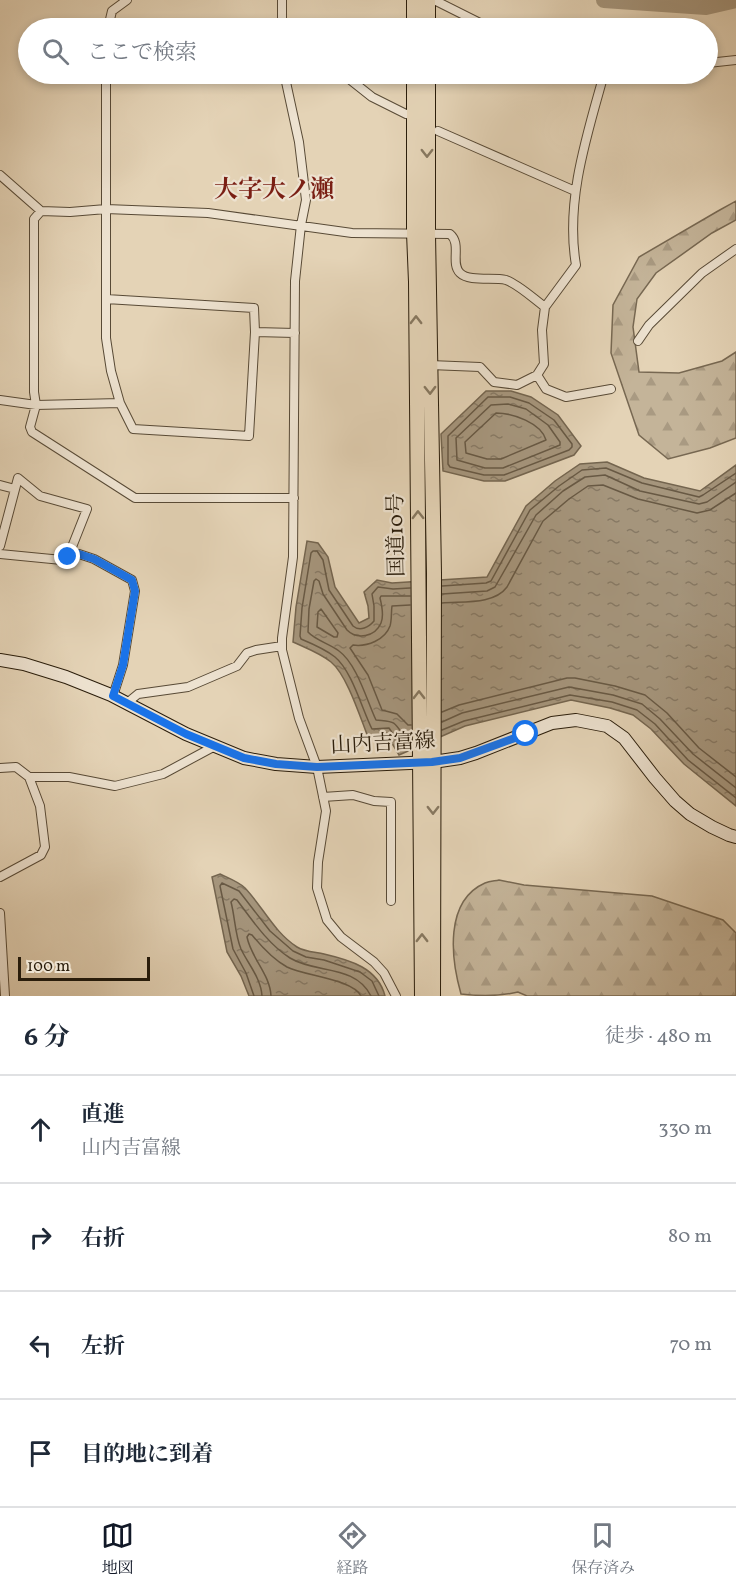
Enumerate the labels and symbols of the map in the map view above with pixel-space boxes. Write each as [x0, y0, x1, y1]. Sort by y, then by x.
one-way arrow [421, 148, 434, 157]
district label: 大字大ノ瀬 [214, 174, 334, 208]
one-way arrow [410, 316, 422, 325]
one-way arrow [424, 385, 436, 394]
street label: 国道10号 [382, 493, 412, 577]
one-way arrow [412, 511, 424, 520]
route end [54, 543, 80, 569]
one-way arrow [413, 690, 425, 699]
route start [512, 720, 538, 746]
street label: 山内吉富線 [330, 727, 436, 761]
one-way arrow [427, 806, 439, 815]
one-way arrow [416, 933, 428, 942]
scale bar [18, 954, 150, 982]

